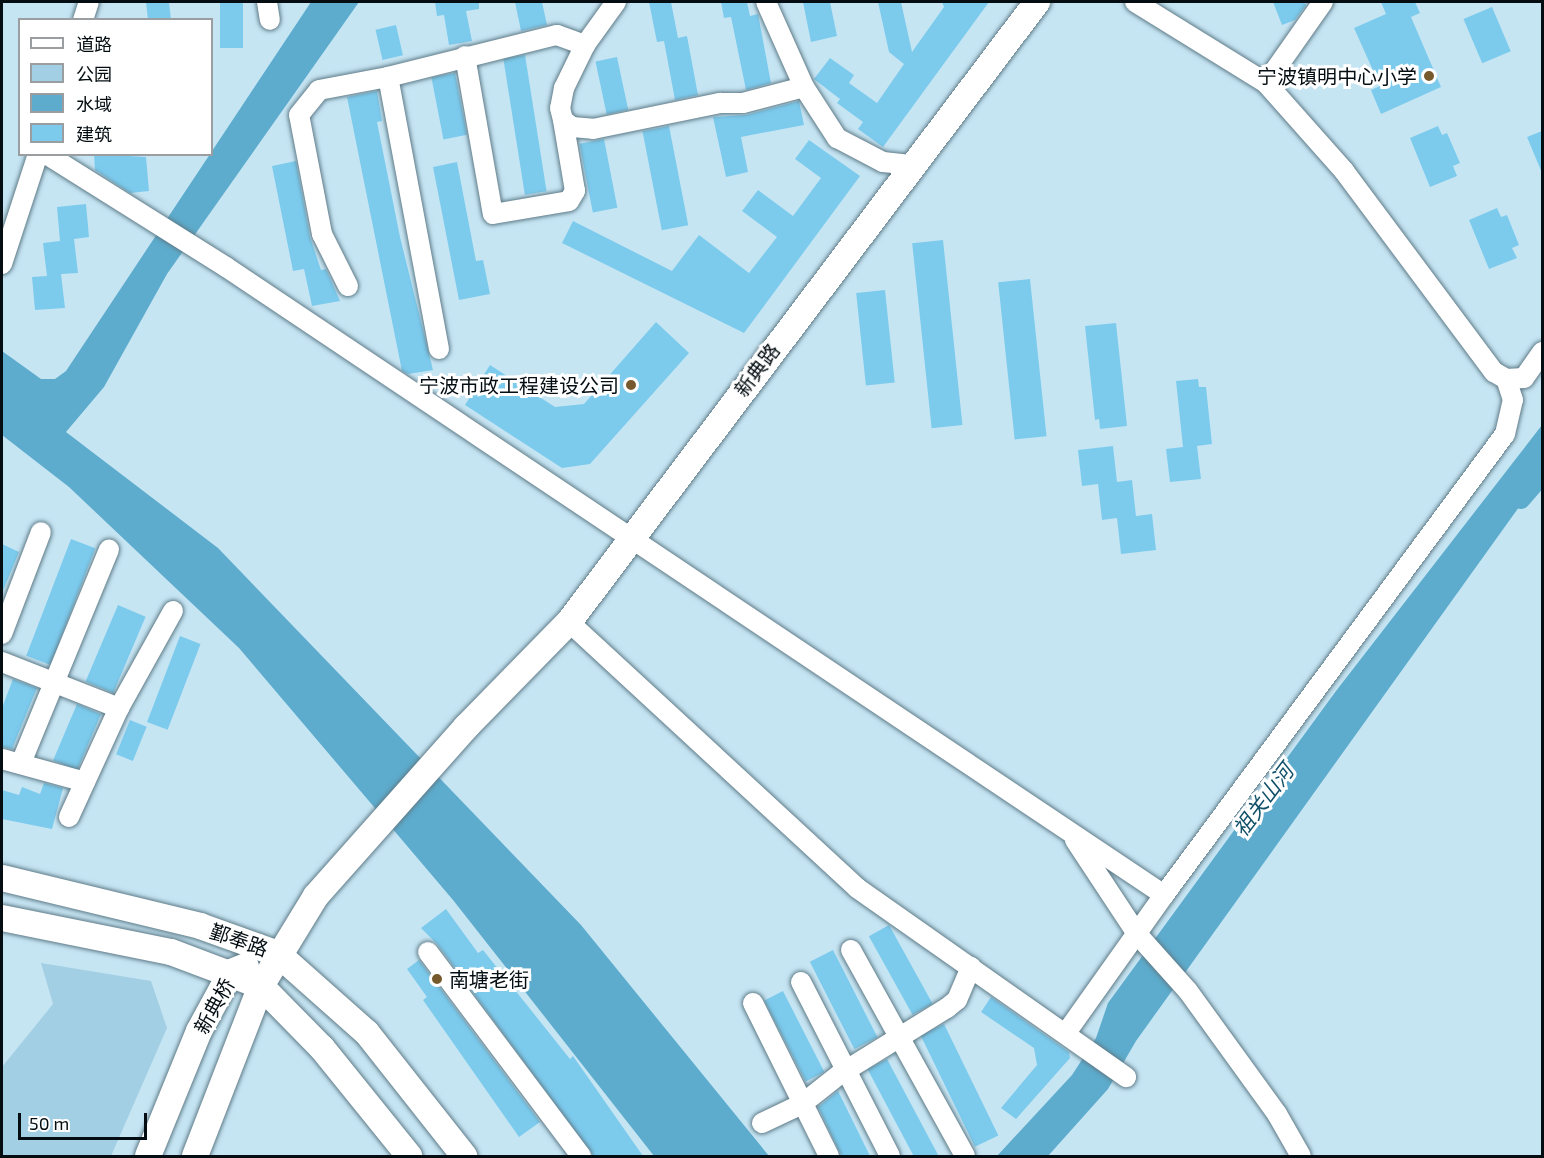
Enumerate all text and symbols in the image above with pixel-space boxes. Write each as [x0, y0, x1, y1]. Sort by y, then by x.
legend [18, 18, 213, 156]
text: 道路 [76, 33, 112, 55]
text: 公园 [76, 63, 112, 85]
place label: 宁波镇明中心小学 [1257, 64, 1417, 88]
marker: 宁波镇明中心小学 [1422, 69, 1436, 83]
text: 水域 [76, 93, 112, 115]
text: 建筑 [76, 123, 112, 145]
street label: 新典路 [729, 339, 785, 401]
place label: 宁波市政工程建设公司 [419, 373, 619, 397]
marker: 宁波市政工程建设公司 [624, 378, 638, 392]
water label: 祖关山河 [1228, 759, 1298, 841]
street label: 鄞奉路 [207, 919, 271, 961]
place label: 南塘老街 [449, 967, 529, 991]
marker: 南塘老街 [430, 972, 444, 986]
street label: 新典桥 [189, 974, 239, 1038]
scale bar [21, 1101, 150, 1139]
text: 50 m [29, 1112, 69, 1134]

